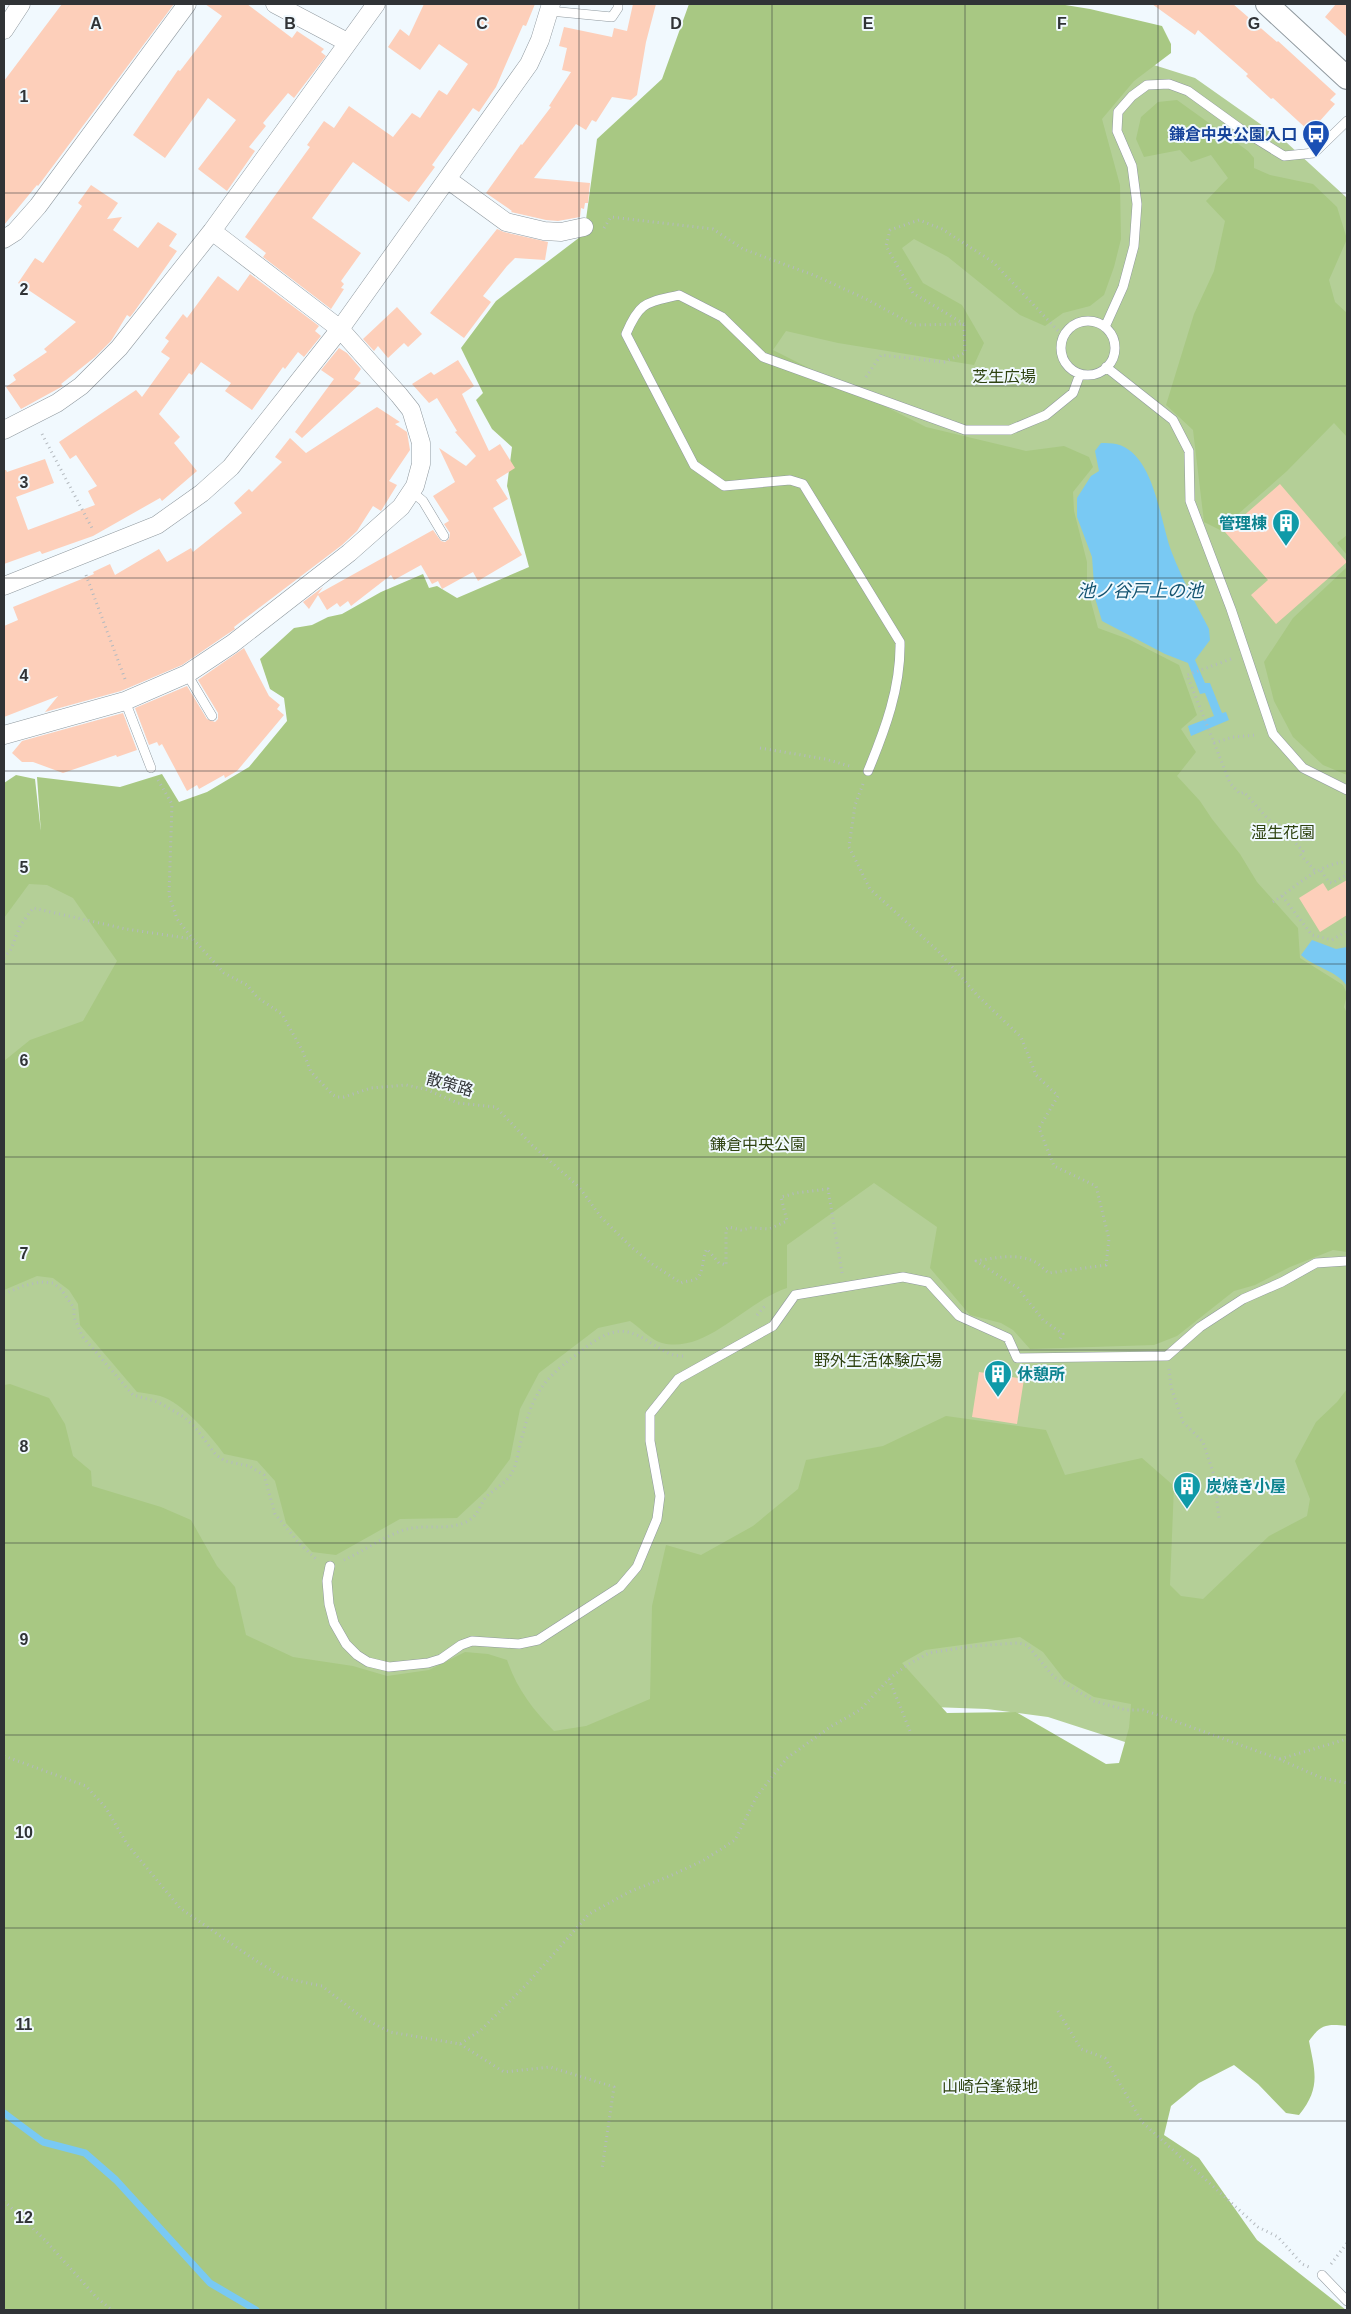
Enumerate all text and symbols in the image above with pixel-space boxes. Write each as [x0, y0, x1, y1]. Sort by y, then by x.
text: A [90, 15, 102, 32]
text: B [284, 15, 296, 32]
text: C [476, 15, 488, 32]
text: D [670, 15, 682, 32]
text: E [863, 15, 874, 32]
text: F [1057, 15, 1067, 32]
text: G [1248, 15, 1260, 32]
text: 1 [20, 88, 29, 105]
bus stop icon: 鎌倉中央公園入口 [1301, 119, 1331, 158]
place label: 鎌倉中央公園入口 [1169, 126, 1297, 143]
text: 2 [20, 281, 29, 298]
park label: 芝生広場 [972, 368, 1036, 385]
text: 3 [20, 474, 29, 491]
building icon: 管理棟 [1271, 508, 1301, 547]
place label: 管理棟 [1219, 514, 1267, 532]
water label: 池ノ谷戸上の池 [1077, 581, 1205, 601]
text: 4 [20, 667, 29, 684]
park label: 湿生花園 [1251, 824, 1315, 841]
text: 5 [20, 859, 29, 876]
text: 6 [20, 1052, 29, 1069]
street label: 散策路 [424, 1070, 475, 1099]
park label: 鎌倉中央公園 [710, 1136, 806, 1153]
text: 7 [20, 1245, 29, 1262]
park label: 野外生活体験広場 [814, 1352, 942, 1369]
building icon: 休憩所 [983, 1359, 1013, 1398]
place label: 休憩所 [1017, 1365, 1065, 1383]
text: 8 [20, 1438, 29, 1455]
building icon: 炭焼き小屋 [1172, 1471, 1202, 1510]
place label: 炭焼き小屋 [1206, 1478, 1286, 1495]
text: 9 [20, 1631, 29, 1648]
text: 10 [15, 1824, 33, 1841]
text: 11 [16, 2016, 33, 2033]
park label: 山崎台峯緑地 [942, 2078, 1038, 2095]
text: 12 [15, 2209, 33, 2226]

